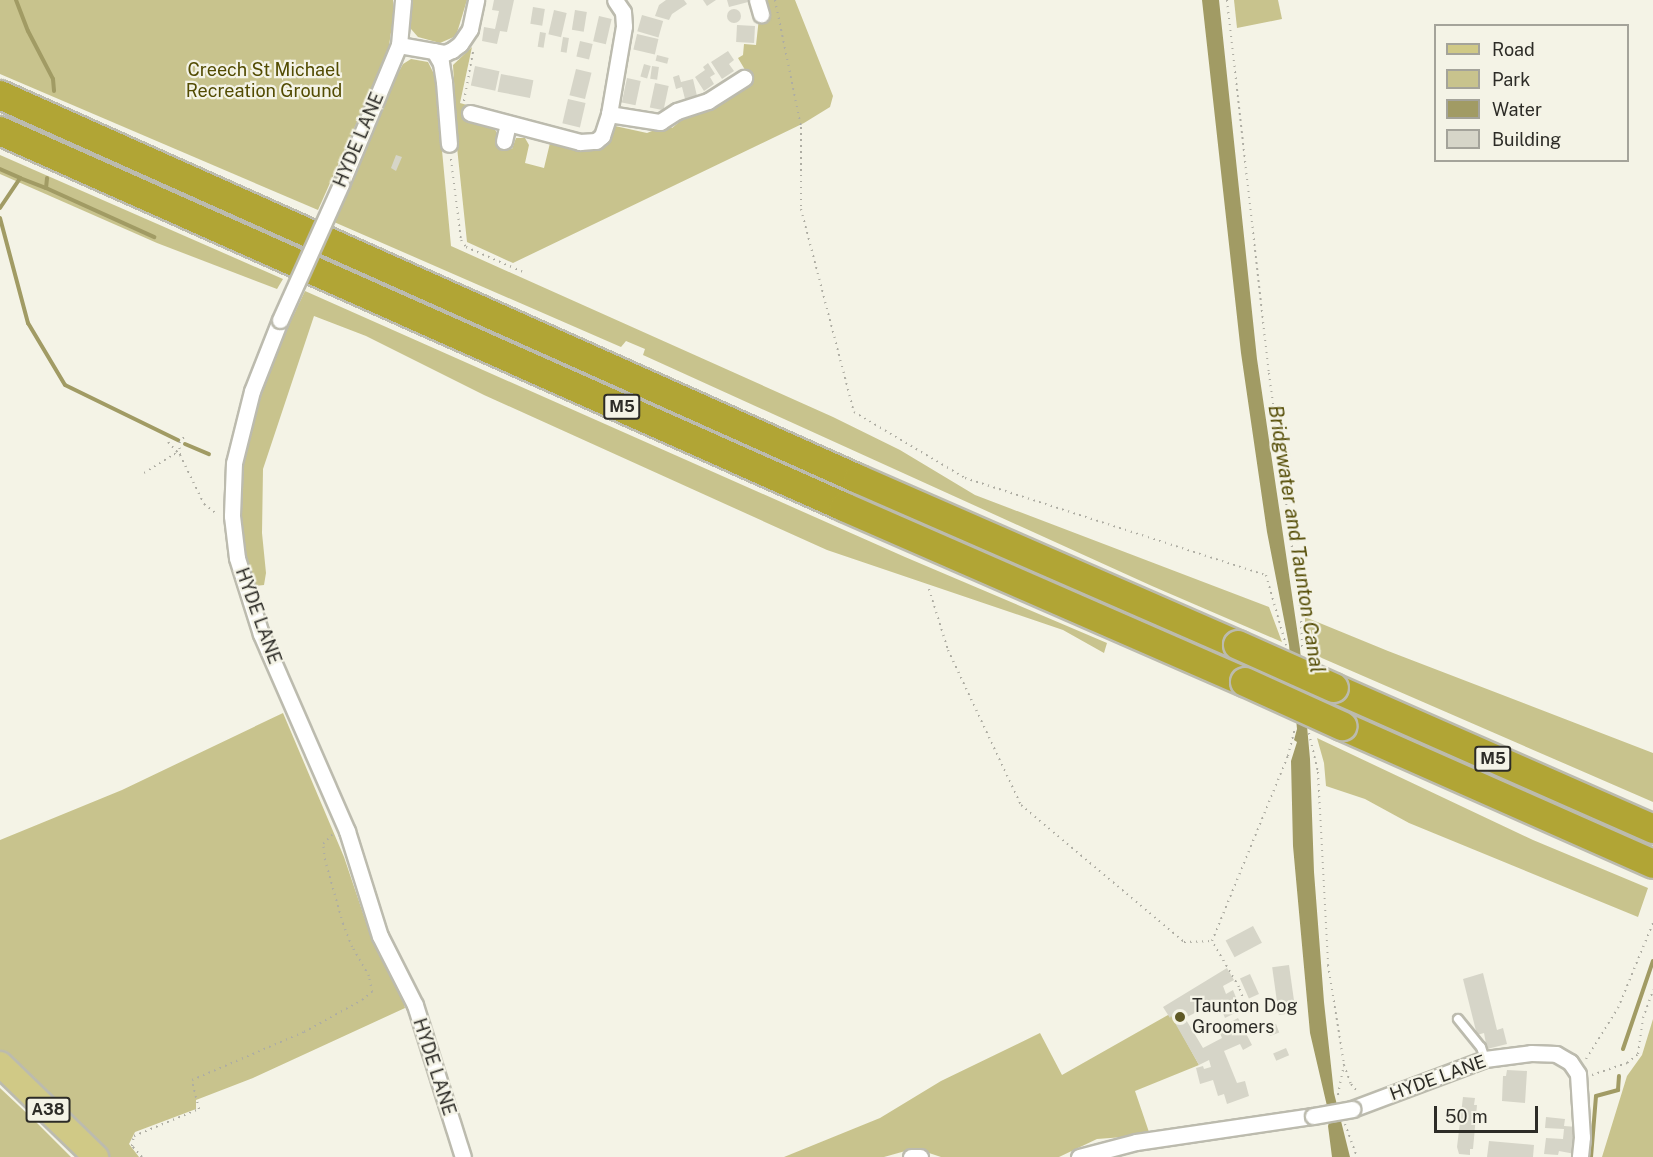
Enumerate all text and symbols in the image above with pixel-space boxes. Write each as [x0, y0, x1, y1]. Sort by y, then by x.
legend [1434, 24, 1629, 162]
text: Road [1492, 39, 1535, 60]
park label: Creech St Michael Recreation Ground [186, 60, 342, 103]
text: Park [1492, 69, 1530, 90]
street label: HYDE LANE [329, 89, 389, 191]
text: Water [1492, 99, 1542, 120]
text: Building [1492, 129, 1561, 150]
road number: M5 [602, 394, 642, 420]
water label: Bridgwater and Taunton Canal [1263, 403, 1329, 675]
street label: HYDE LANE [231, 565, 285, 667]
road number: M5 [1474, 746, 1512, 772]
place label: Taunton Dog Groomers [1192, 996, 1298, 1038]
marker: Taunton Dog Groomers [1173, 1010, 1187, 1024]
street label: HYDE LANE [408, 1016, 460, 1118]
street label: HYDE LANE [1387, 1051, 1489, 1105]
scale bar [1437, 1094, 1540, 1132]
road number: A38 [26, 1097, 70, 1123]
text: 50 m [1445, 1106, 1488, 1127]

